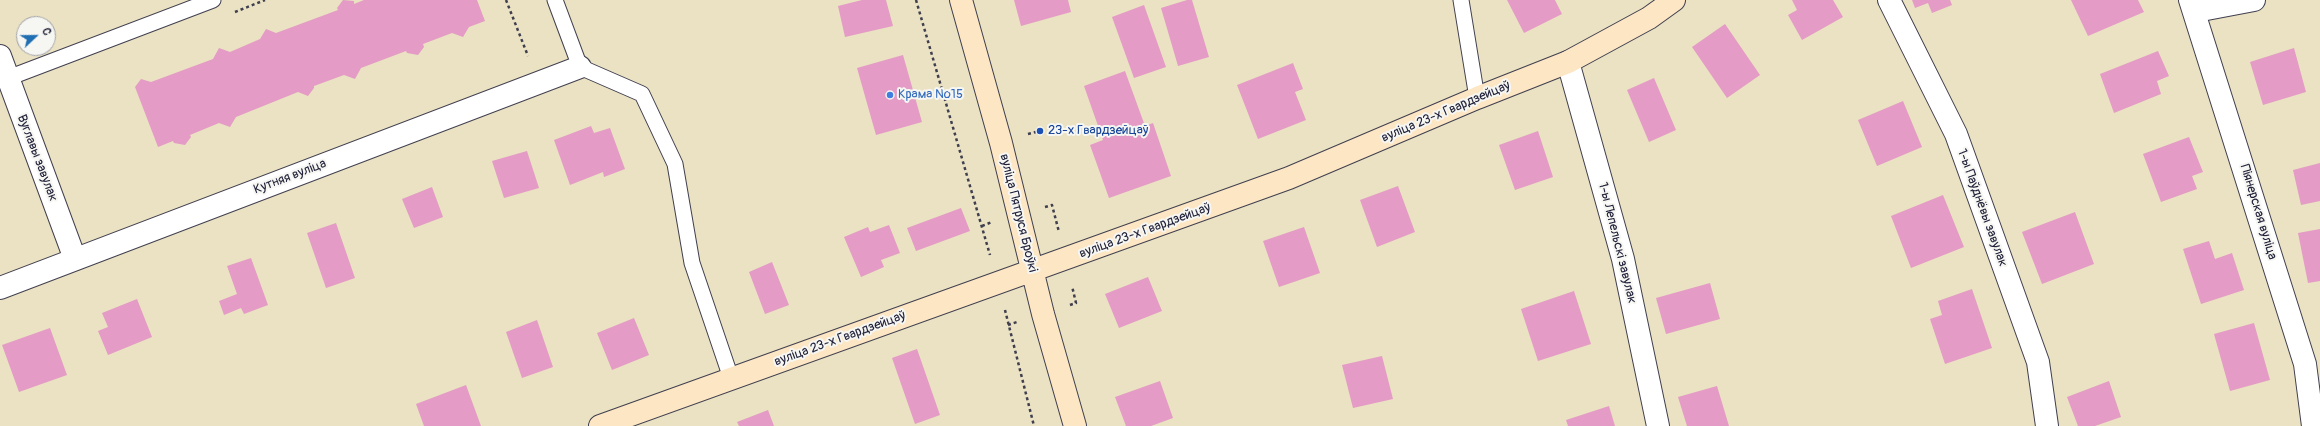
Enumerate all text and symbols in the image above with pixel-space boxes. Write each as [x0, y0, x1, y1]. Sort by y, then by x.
north arrow [16, 16, 56, 56]
text: С [39, 26, 54, 37]
street label: вуліца 23-х Гвардзейцаў [1379, 78, 1513, 146]
place label: Крама №15 [898, 87, 963, 103]
marker: Крама №15 [885, 90, 895, 100]
street label: Вуглавы завулак [13, 112, 61, 204]
place label: 23-х Гвардзейцаў [1048, 123, 1148, 139]
marker: 23-х Гвардзейцаў [1035, 126, 1045, 136]
street label: 1-ы Паўднёвы завулак [1953, 147, 2011, 269]
street label: вуліца Пятруся Броўкі [996, 152, 1040, 274]
street label: Кутняя вуліца [252, 156, 328, 198]
street label: Піянерская вуліца [2236, 162, 2280, 262]
street label: 1-ы Лепельскі завулак [1594, 181, 1640, 305]
street label: вуліца 23-х Гвардзейцаў [1077, 200, 1213, 262]
street label: вуліца 23-х Гвардзейцаў [772, 308, 908, 370]

